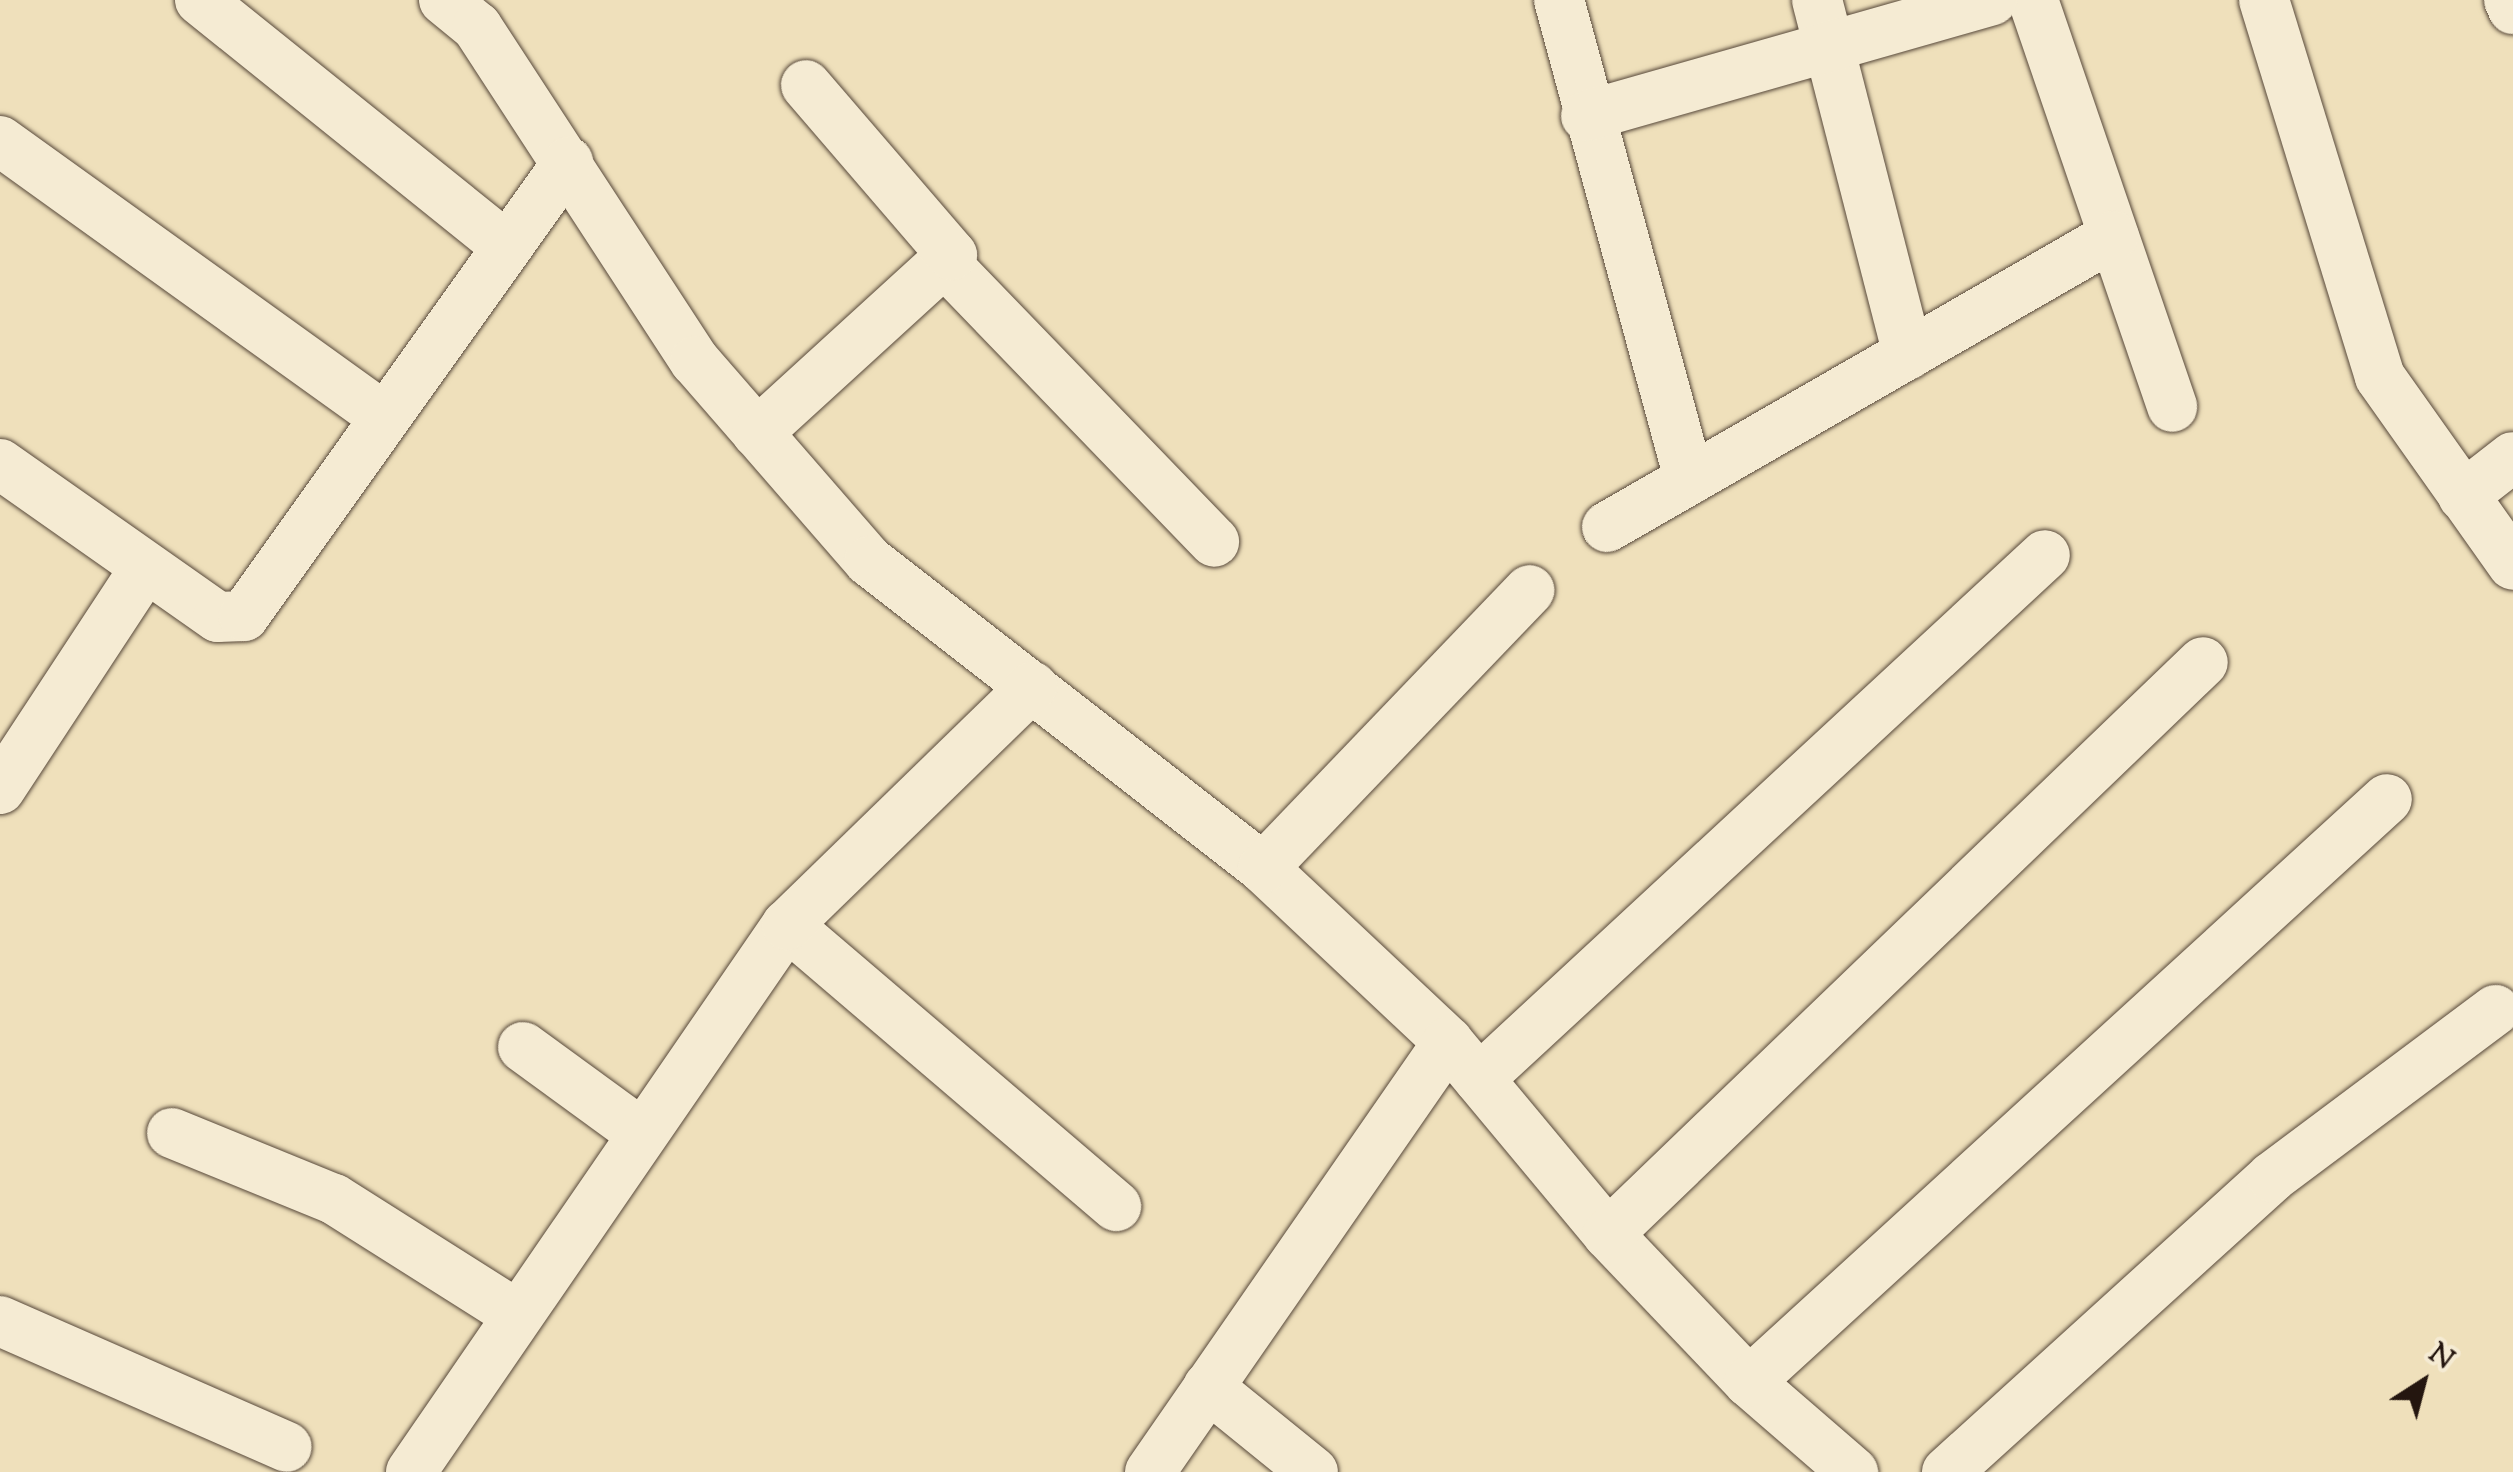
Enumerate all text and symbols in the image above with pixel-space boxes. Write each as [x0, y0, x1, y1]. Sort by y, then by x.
north arrow [2373, 1332, 2473, 1432]
text: N [2420, 1335, 2461, 1380]

